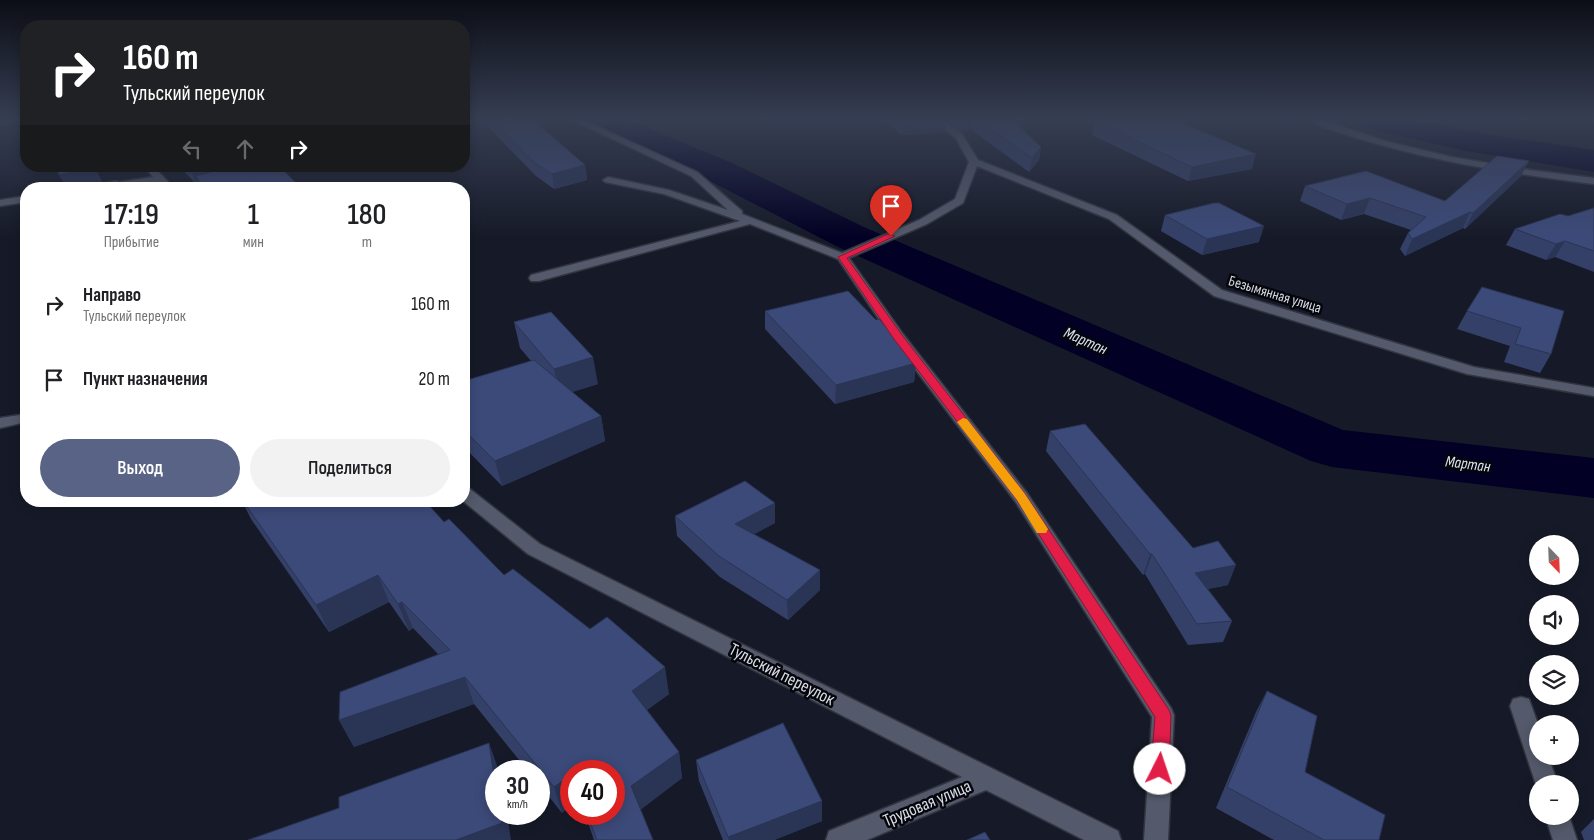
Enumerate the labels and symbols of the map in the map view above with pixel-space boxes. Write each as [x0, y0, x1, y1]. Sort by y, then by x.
pin [870, 185, 912, 236]
street label: Безымянная улица [1226, 271, 1324, 318]
water label: Мартан [1061, 323, 1110, 359]
water label: Мартан [1444, 452, 1492, 477]
north arrow [1529, 535, 1579, 585]
street label: Тульский переулок [725, 639, 838, 710]
position arrow [1133, 742, 1185, 794]
speed limit sign: 40 [560, 760, 625, 825]
street label: Трудовая улица [880, 775, 974, 831]

